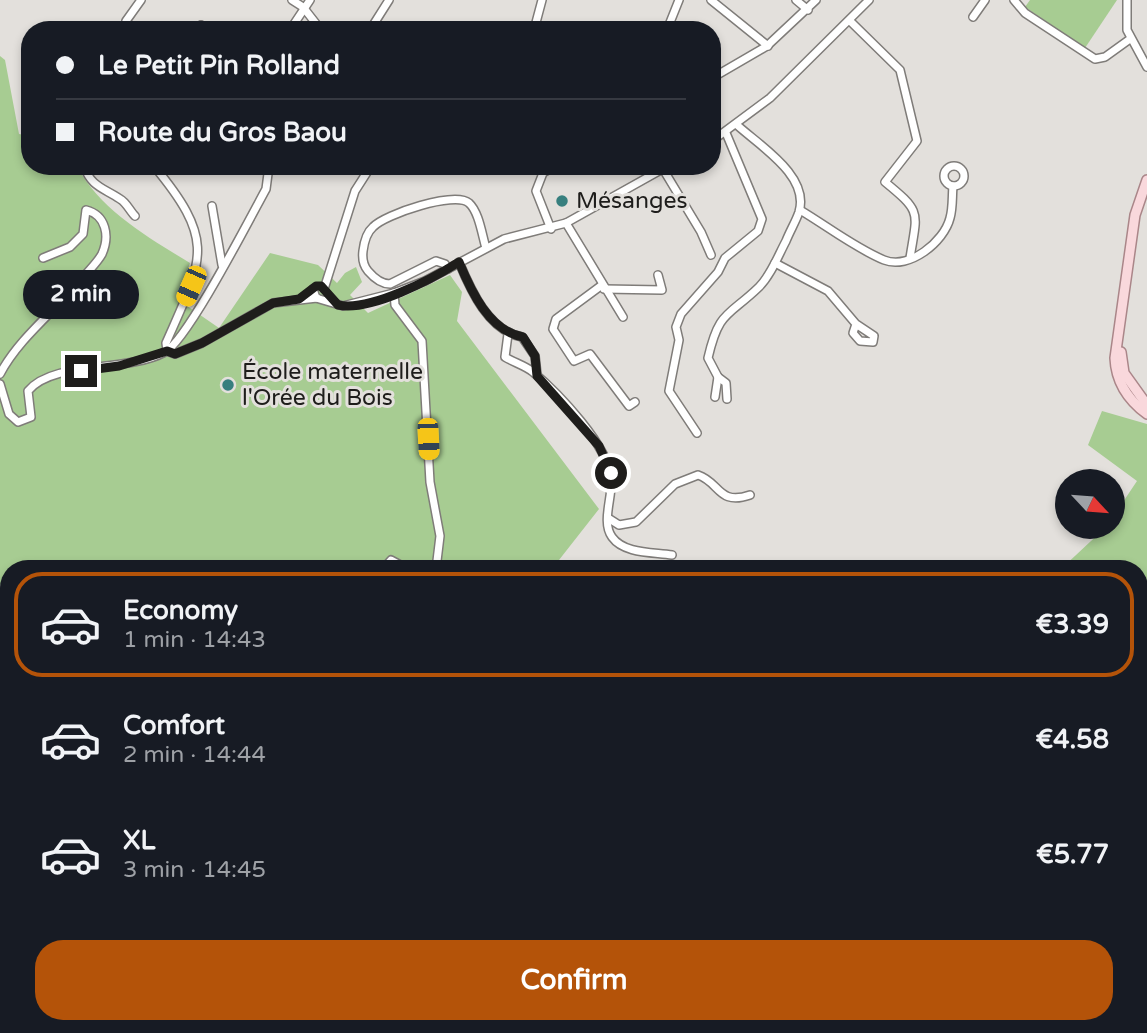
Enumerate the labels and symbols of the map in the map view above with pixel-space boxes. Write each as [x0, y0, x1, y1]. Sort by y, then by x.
place label: Mésanges [576, 187, 687, 215]
marker: Mésanges [554, 193, 570, 209]
car [173, 263, 210, 309]
callout: 2 min [23, 270, 139, 318]
route end [65, 355, 97, 387]
place label: École maternelle l'Orée du Bois [242, 358, 423, 412]
marker: École maternelle l'Orée du Bois [220, 377, 236, 393]
car [417, 417, 440, 461]
route start [595, 457, 627, 489]
north arrow [1055, 469, 1125, 539]

